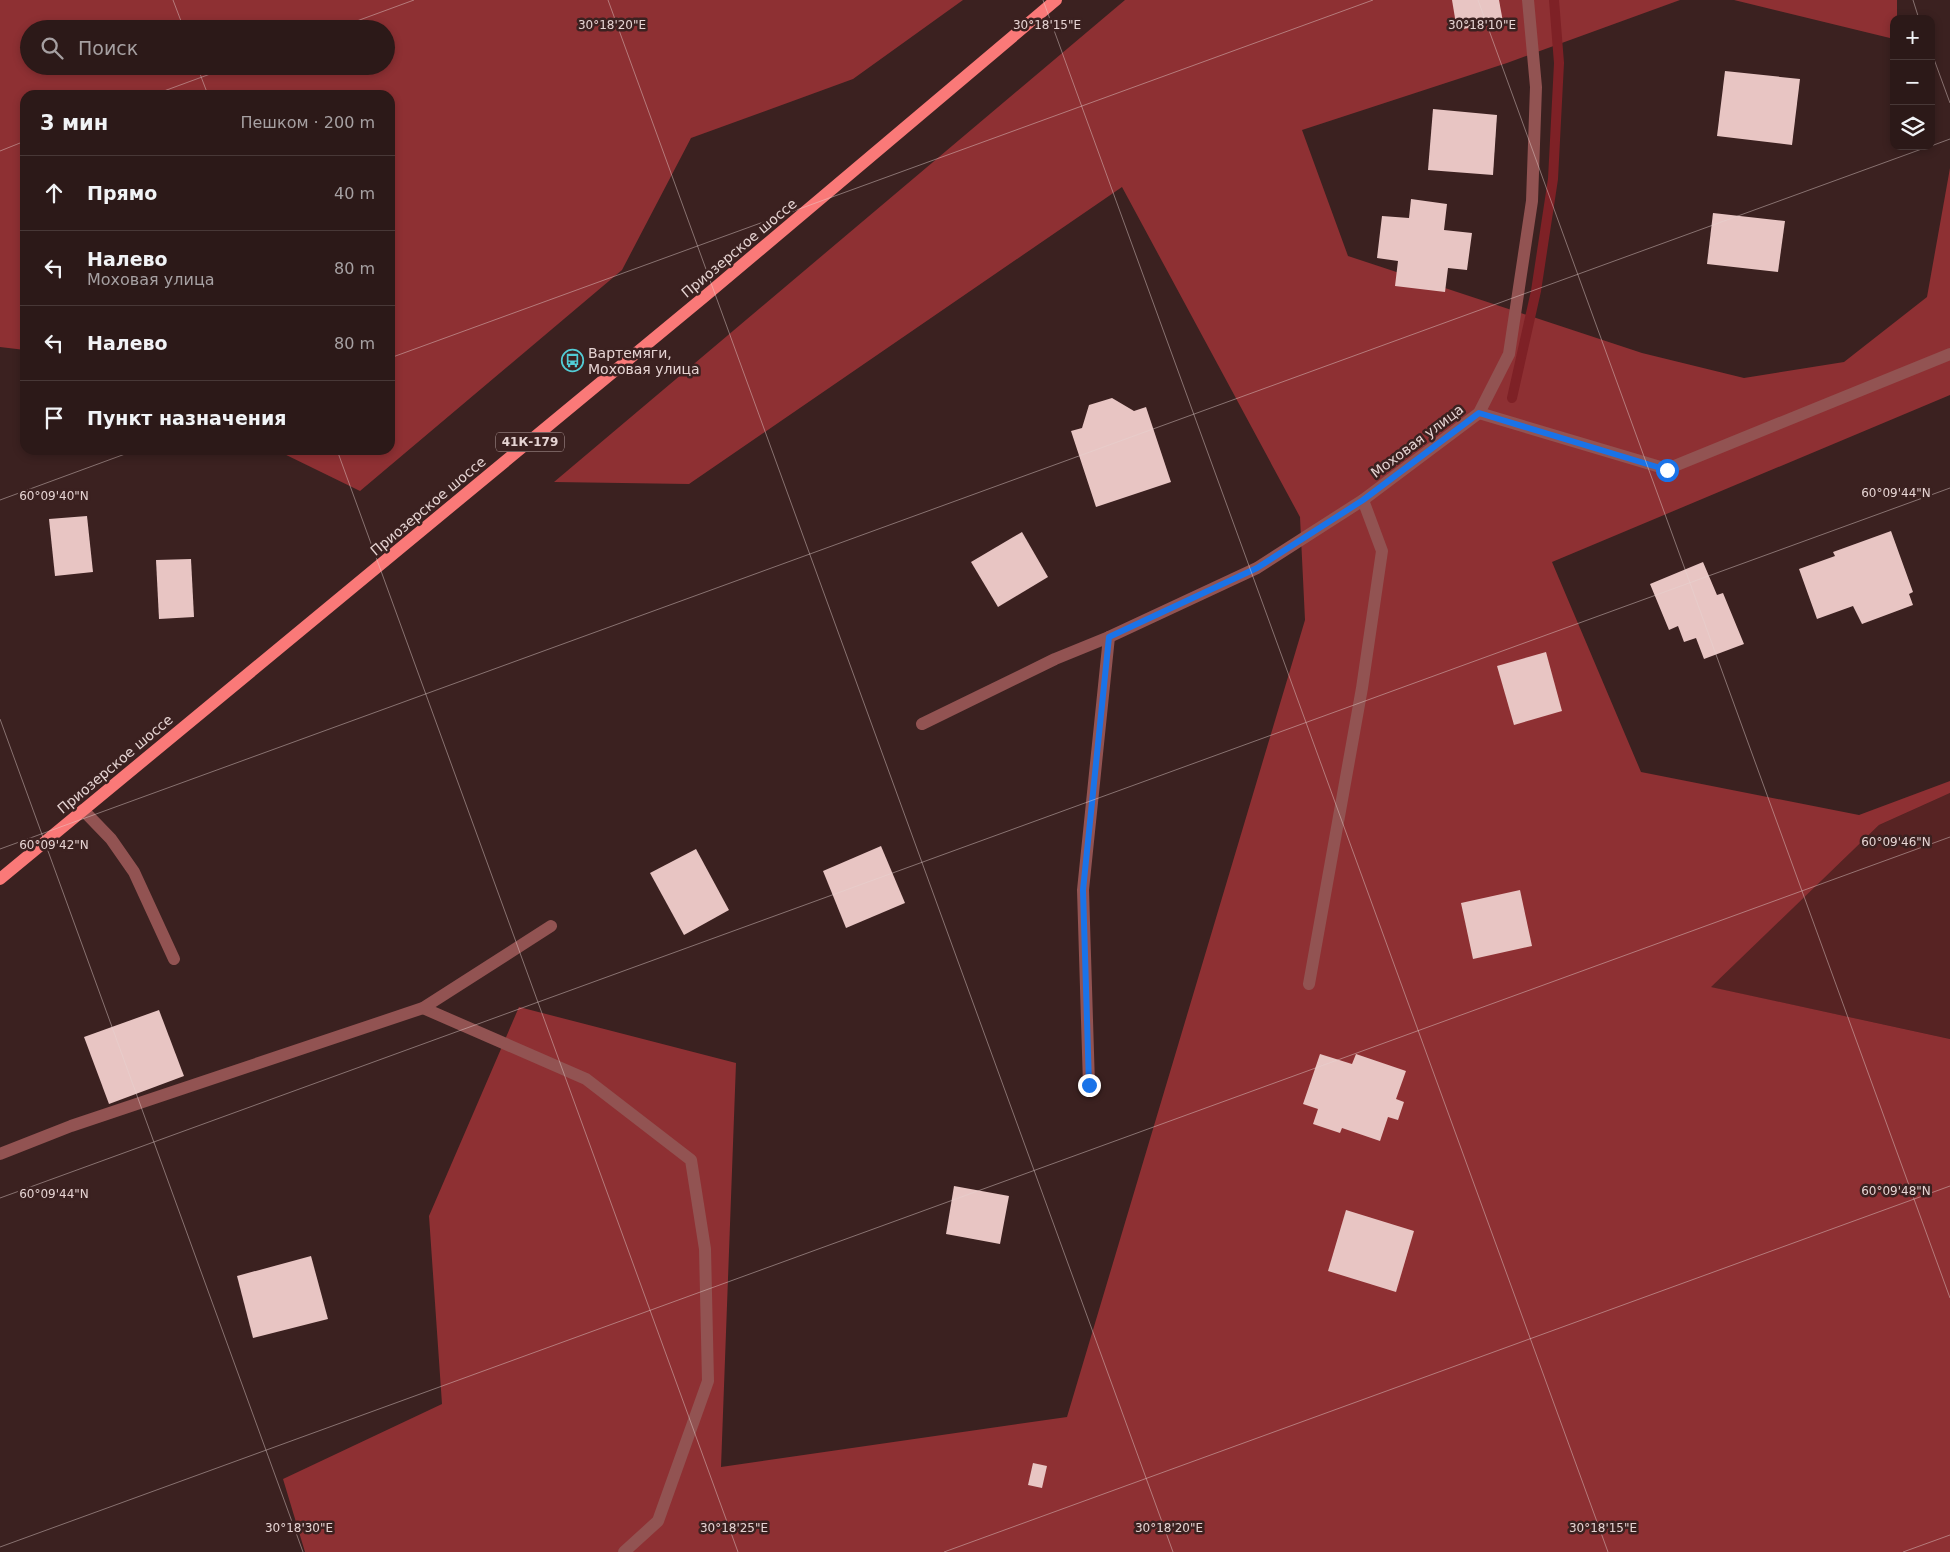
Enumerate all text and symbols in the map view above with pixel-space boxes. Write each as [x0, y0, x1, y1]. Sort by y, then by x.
map controls [1890, 15, 1935, 150]
button: + [1890, 15, 1935, 60]
text: 30°18'20"E [578, 18, 646, 32]
text: 30°18'15"E [1013, 18, 1081, 32]
text: 30°18'10"E [1448, 18, 1516, 32]
search box [20, 20, 395, 75]
icon: search [38, 34, 66, 62]
text: Поиск [78, 37, 138, 59]
button: − [1890, 60, 1935, 105]
button: layers [1890, 105, 1935, 150]
text: 3 мин [40, 111, 108, 135]
text: Пешком · 200 m [240, 113, 375, 132]
icon: ahead [40, 179, 68, 207]
text: Прямо [87, 182, 157, 204]
text: 40 m [334, 184, 375, 203]
street label: Приозерское шоссе [678, 195, 800, 301]
text: Налево [87, 248, 168, 270]
icon: left [40, 254, 68, 282]
text: 80 m [334, 259, 375, 278]
text: Моховая улица [87, 270, 215, 289]
icon: left [40, 329, 68, 357]
text: Налево [87, 332, 168, 354]
text: 80 m [334, 334, 375, 353]
place label: Вартемяги, Моховая улица [588, 345, 700, 377]
bus stop icon: Вартемяги, Моховая улица [560, 349, 584, 373]
street label: Моховая улица [1368, 401, 1466, 481]
icon: arrive [40, 404, 68, 432]
text: Пункт назначения [87, 407, 286, 429]
road number: 41К-179 [496, 432, 564, 452]
street label: Приозерское шоссе [367, 453, 489, 559]
route start [1656, 459, 1679, 482]
text: 60°09'44"N [1861, 486, 1931, 500]
text: 60°09'40"N [19, 489, 89, 503]
street label: Приозерское шоссе [54, 711, 176, 817]
text: 60°09'46"N [1861, 835, 1931, 849]
text: 60°09'42"N [19, 838, 89, 852]
route end [1078, 1074, 1101, 1097]
text: 60°09'48"N [1861, 1184, 1931, 1198]
text: 60°09'44"N [19, 1187, 89, 1201]
text: 30°18'30"E [265, 1521, 333, 1535]
text: 30°18'25"E [700, 1521, 768, 1535]
text: 30°18'20"E [1135, 1521, 1203, 1535]
text: 30°18'15"E [1569, 1521, 1637, 1535]

